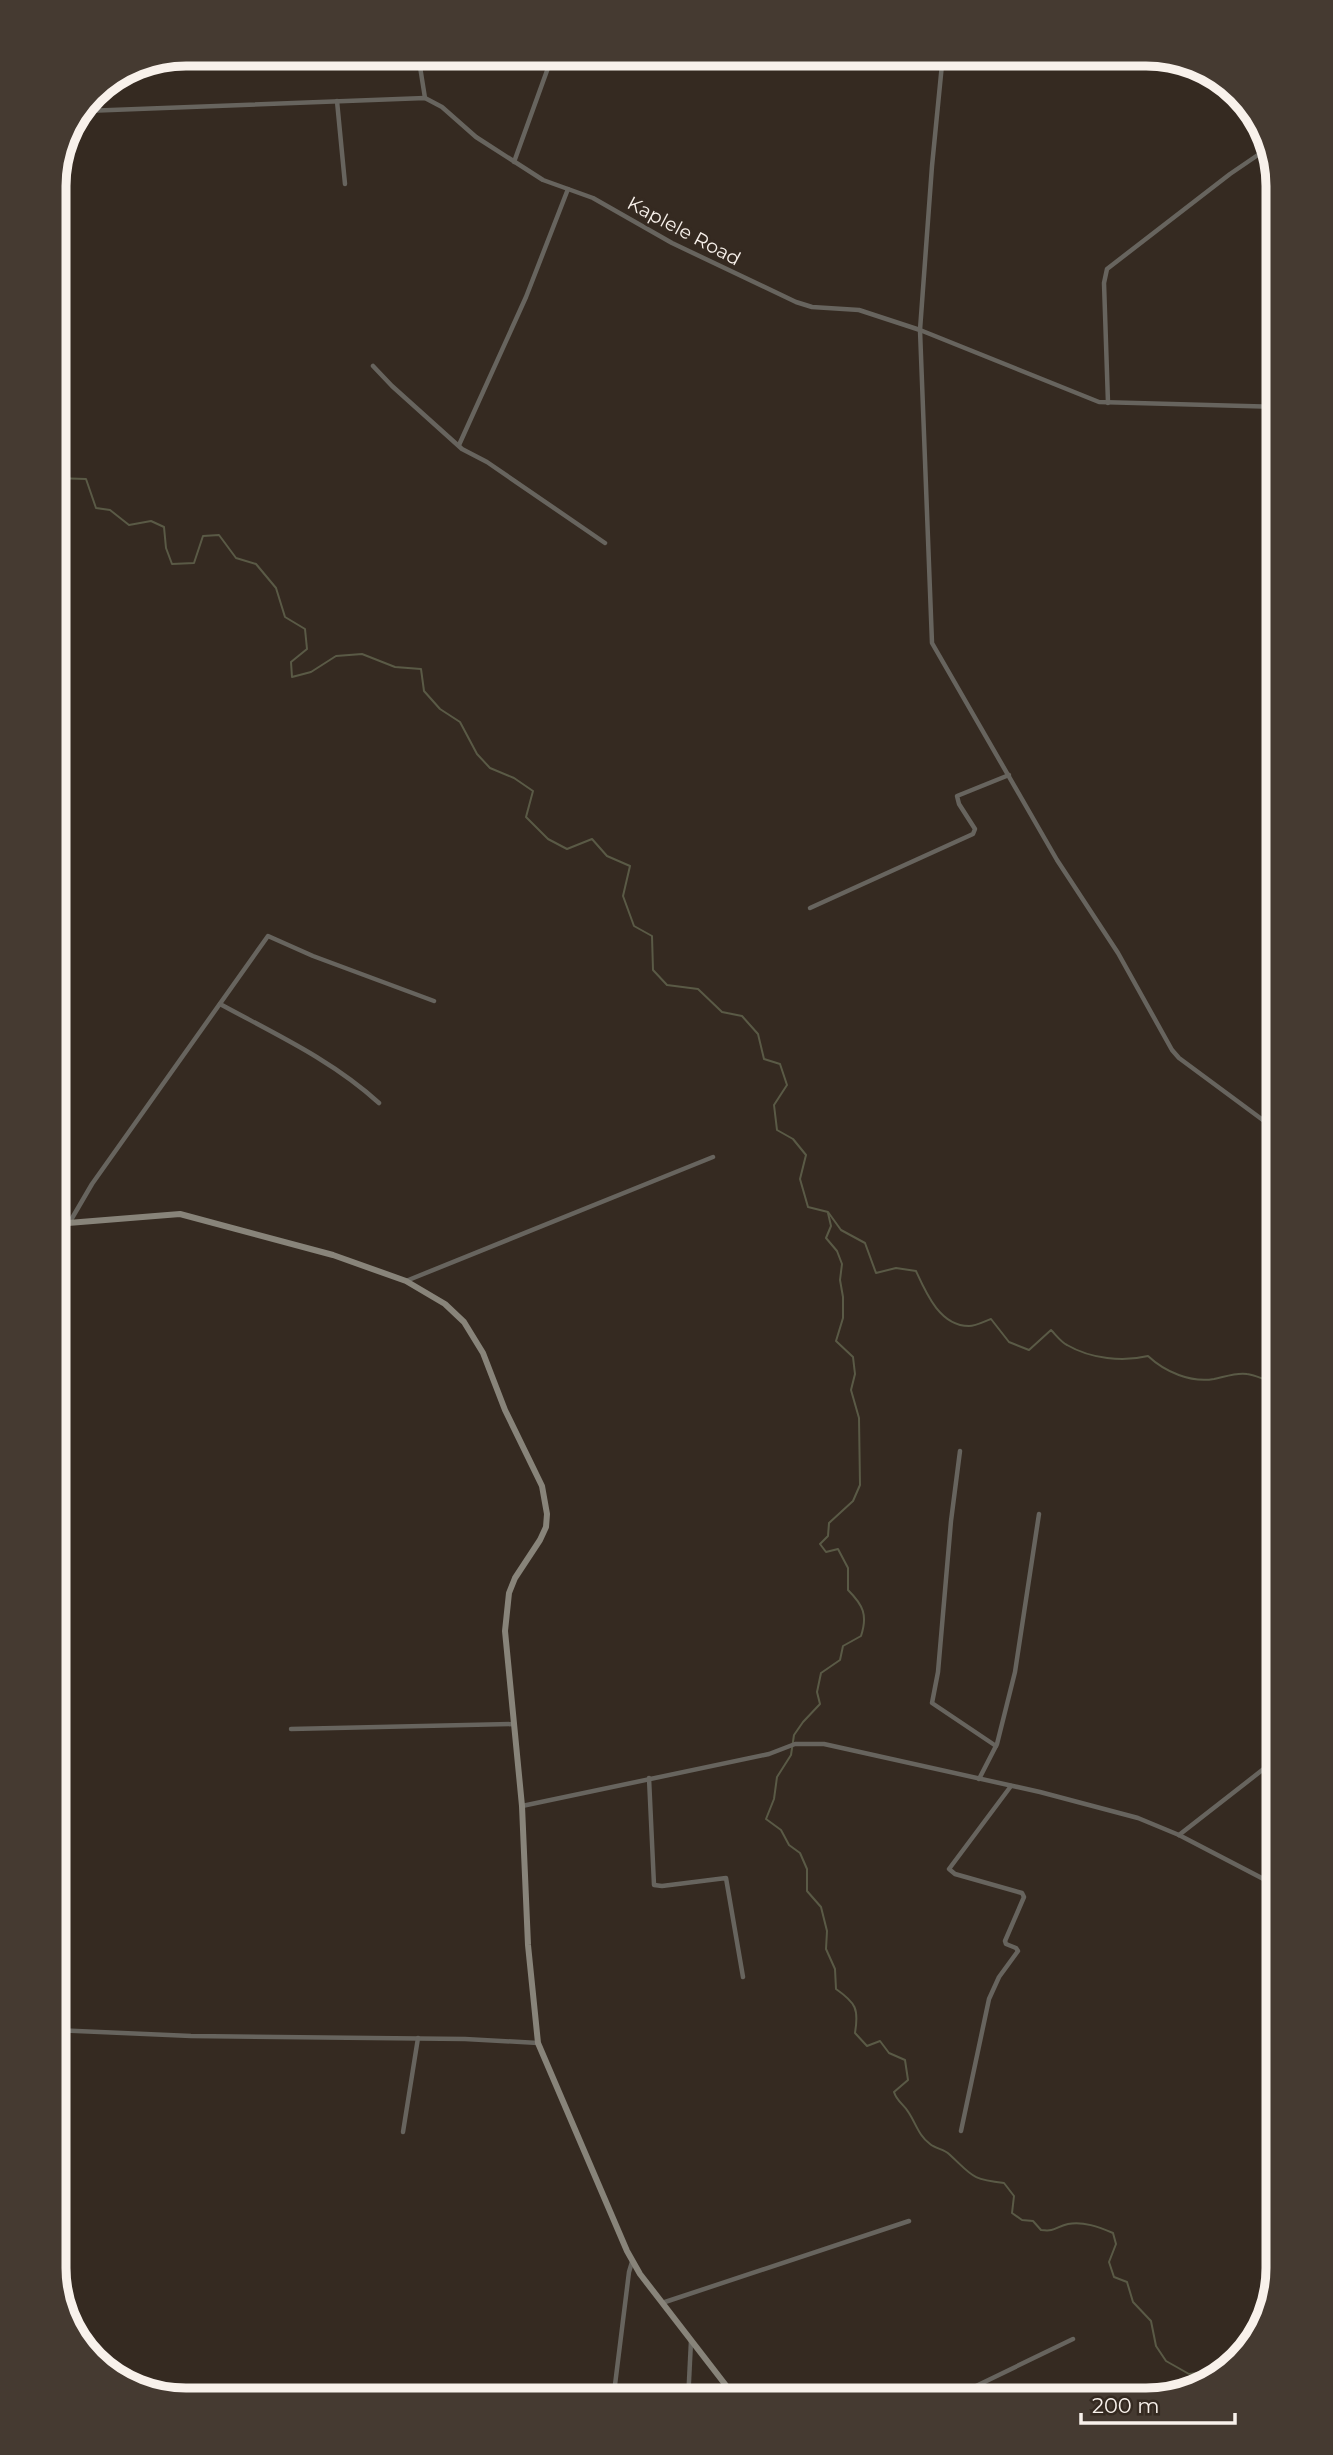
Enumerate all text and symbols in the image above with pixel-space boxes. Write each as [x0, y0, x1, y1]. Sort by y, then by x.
street label: Kaplele Road [623, 191, 745, 271]
scale bar [1081, 2382, 1235, 2426]
text: 200 m [1092, 2393, 1159, 2418]

